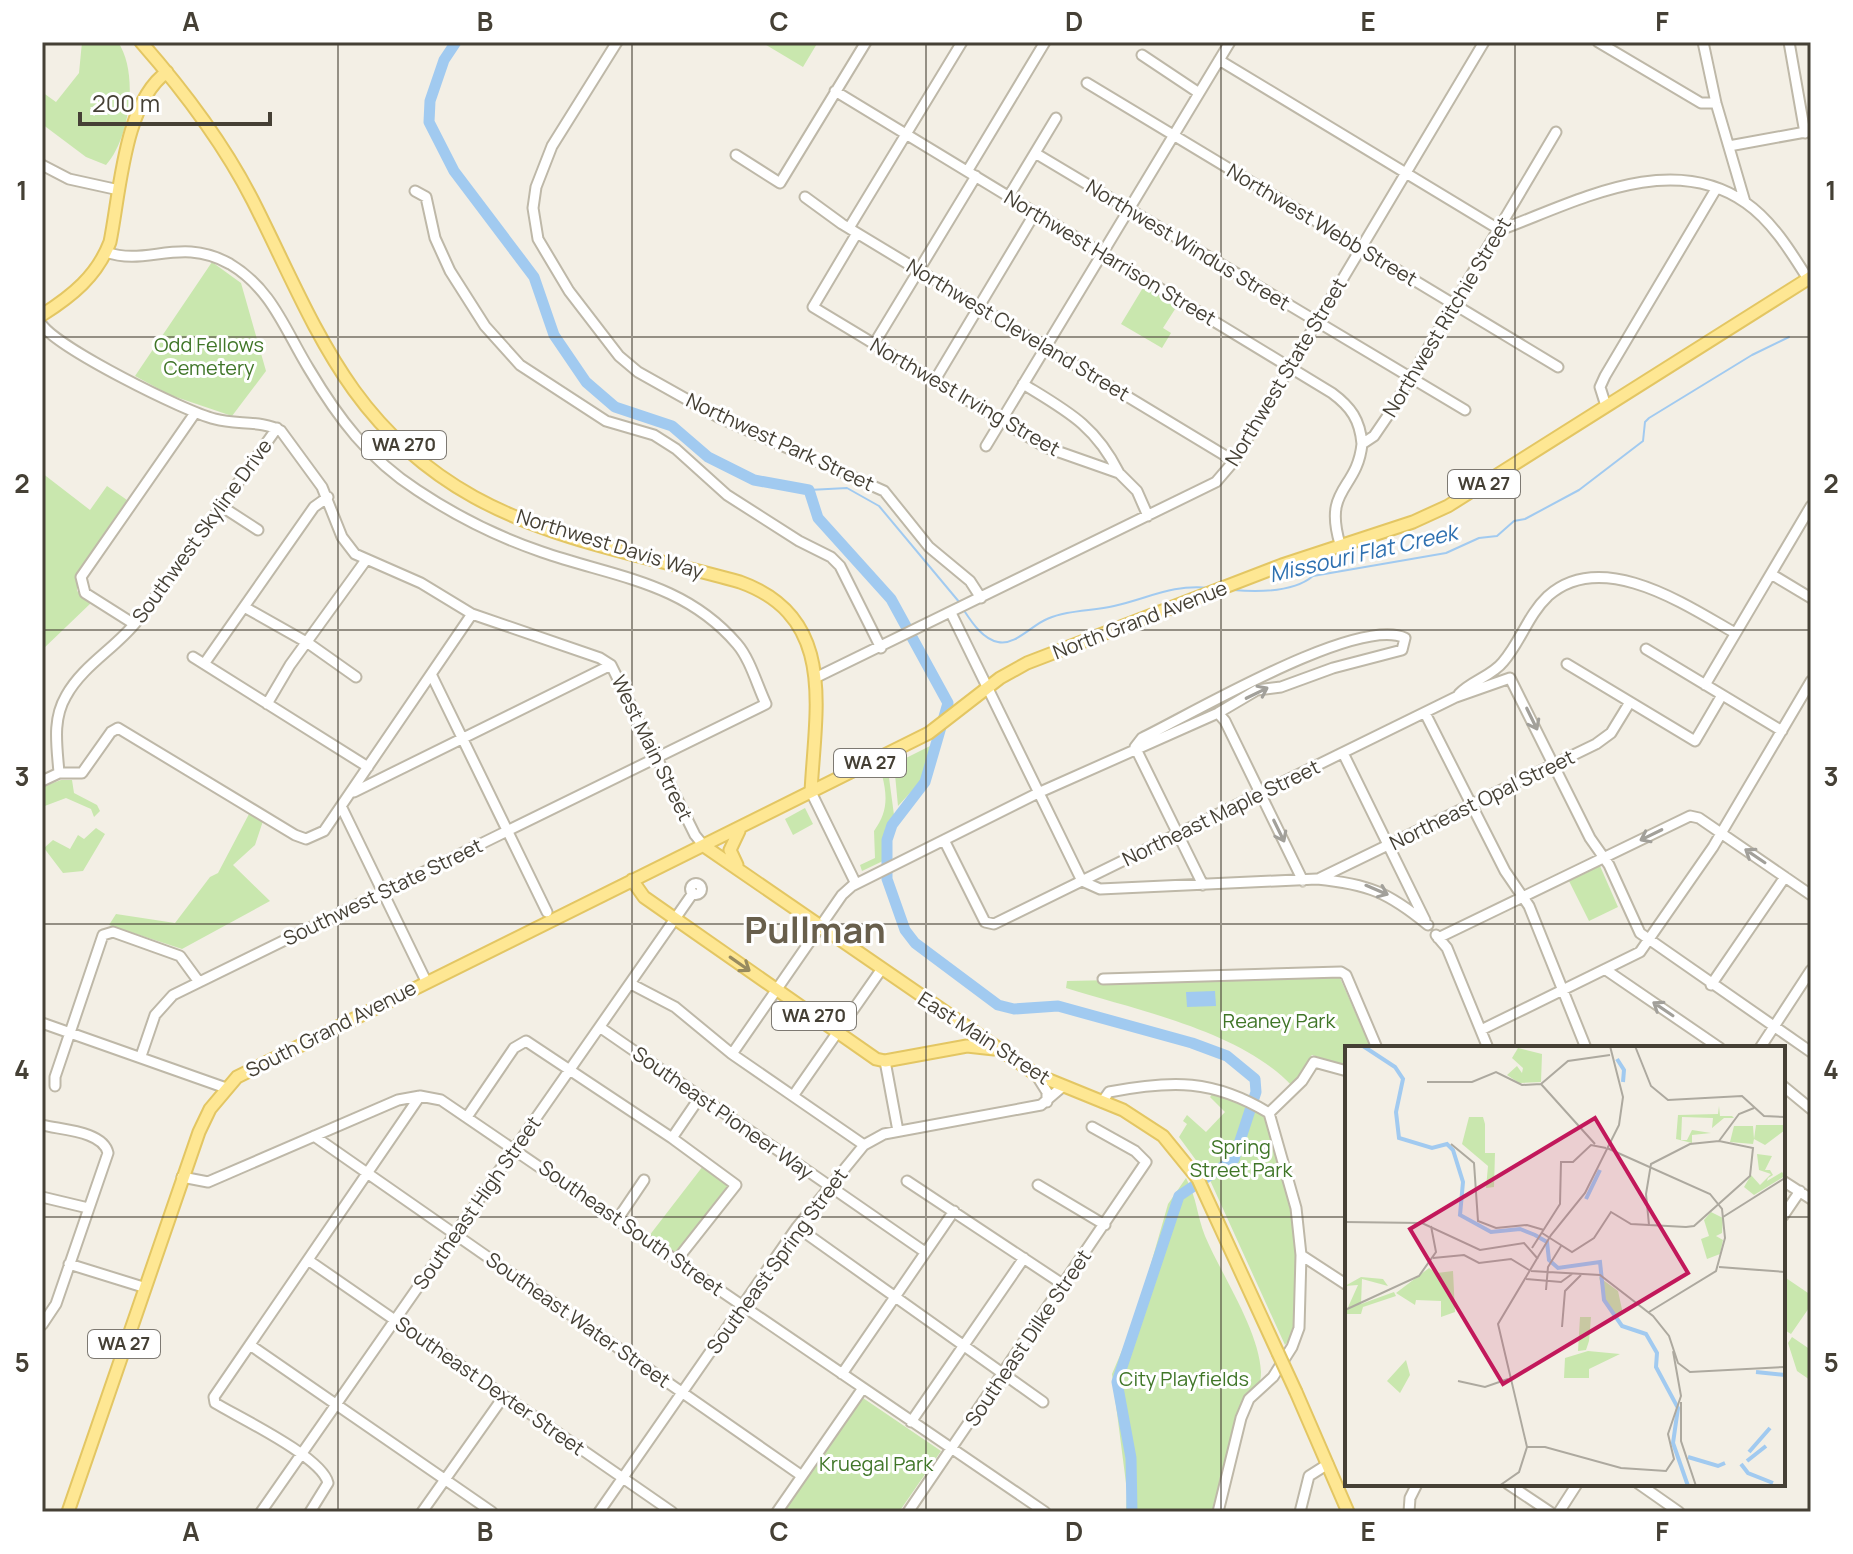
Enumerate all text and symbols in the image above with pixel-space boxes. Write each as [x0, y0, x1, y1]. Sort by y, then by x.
text: A [182, 3, 200, 39]
text: B [477, 3, 493, 39]
text: C [769, 3, 789, 39]
text: D [1065, 3, 1083, 39]
text: E [1360, 3, 1376, 39]
text: F [1655, 3, 1669, 39]
scale bar [80, 76, 270, 126]
text: 200 m [92, 86, 160, 119]
street label: Northwest Webb Street [1222, 157, 1422, 292]
text: 1 [16, 172, 28, 208]
text: 1 [1825, 172, 1837, 208]
street label: Northwest Windus Street [1081, 173, 1295, 316]
street label: Northwest Harrison Street [999, 184, 1221, 332]
street label: Northwest Ritchie Street [1376, 212, 1517, 422]
street label: Northwest Cleveland Street [902, 252, 1135, 407]
street label: Northwest State Street [1219, 273, 1353, 471]
park label: Odd Fellows Cemetery [154, 331, 264, 381]
street label: Northwest Irving Street [865, 331, 1065, 462]
street label: Northwest Park Street [682, 386, 879, 497]
road number: WA 270 [362, 431, 446, 459]
street label: Southwest Skyline Drive [126, 433, 278, 628]
text: 2 [14, 465, 30, 501]
text: 2 [1823, 465, 1839, 501]
road number: WA 27 [1448, 470, 1520, 498]
street label: Northwest Davis Way [513, 502, 707, 585]
water label: Missouri Flat Creek [1266, 516, 1463, 589]
street label: North Grand Avenue [1049, 574, 1231, 665]
street label: West Main Street [605, 670, 699, 825]
one-way arrow [1244, 685, 1268, 700]
one-way arrow [1525, 706, 1540, 730]
street label: Northeast Opal Street [1385, 743, 1579, 856]
road number: WA 27 [834, 749, 906, 777]
street label: Northeast Maple Street [1118, 753, 1324, 872]
text: 3 [14, 758, 30, 794]
text: 3 [1823, 758, 1839, 794]
one-way arrow [1272, 819, 1287, 843]
one-way arrow [1640, 827, 1664, 843]
street label: Southwest State Street [279, 832, 487, 952]
one-way arrow [1744, 848, 1766, 865]
one-way arrow [1364, 884, 1389, 899]
district label: Pullman [744, 905, 886, 954]
one-way arrow [728, 955, 750, 972]
street label: South Grand Avenue [241, 974, 421, 1083]
street label: East Main Street [913, 985, 1055, 1090]
one-way arrow [1653, 1001, 1675, 1017]
road number: WA 270 [772, 1002, 856, 1030]
park label: Reaney Park [1223, 1007, 1337, 1034]
street label: Southeast Pioneer Way [628, 1040, 819, 1186]
inset map [1345, 1046, 1785, 1486]
text: 4 [14, 1051, 30, 1087]
text: 4 [1823, 1051, 1839, 1087]
street label: Southeast High Street [406, 1111, 547, 1295]
park label: Spring Street Park [1190, 1133, 1293, 1183]
street label: Southeast South Street [534, 1154, 729, 1302]
street label: Southeast Spring Street [700, 1162, 853, 1359]
street label: Southeast Dilke Street [958, 1244, 1097, 1431]
street label: Southeast Water Street [481, 1246, 676, 1394]
street label: Southeast Dexter Street [390, 1310, 590, 1461]
road number: WA 27 [88, 1330, 160, 1358]
text: 5 [14, 1344, 30, 1380]
text: 5 [1823, 1344, 1839, 1380]
park label: City Playfields [1119, 1365, 1249, 1392]
park label: Kruegal Park [819, 1450, 934, 1477]
text: A [182, 1513, 200, 1549]
text: B [477, 1513, 493, 1549]
text: C [769, 1513, 789, 1549]
text: D [1065, 1513, 1083, 1549]
text: E [1360, 1513, 1376, 1549]
text: F [1655, 1513, 1669, 1549]

